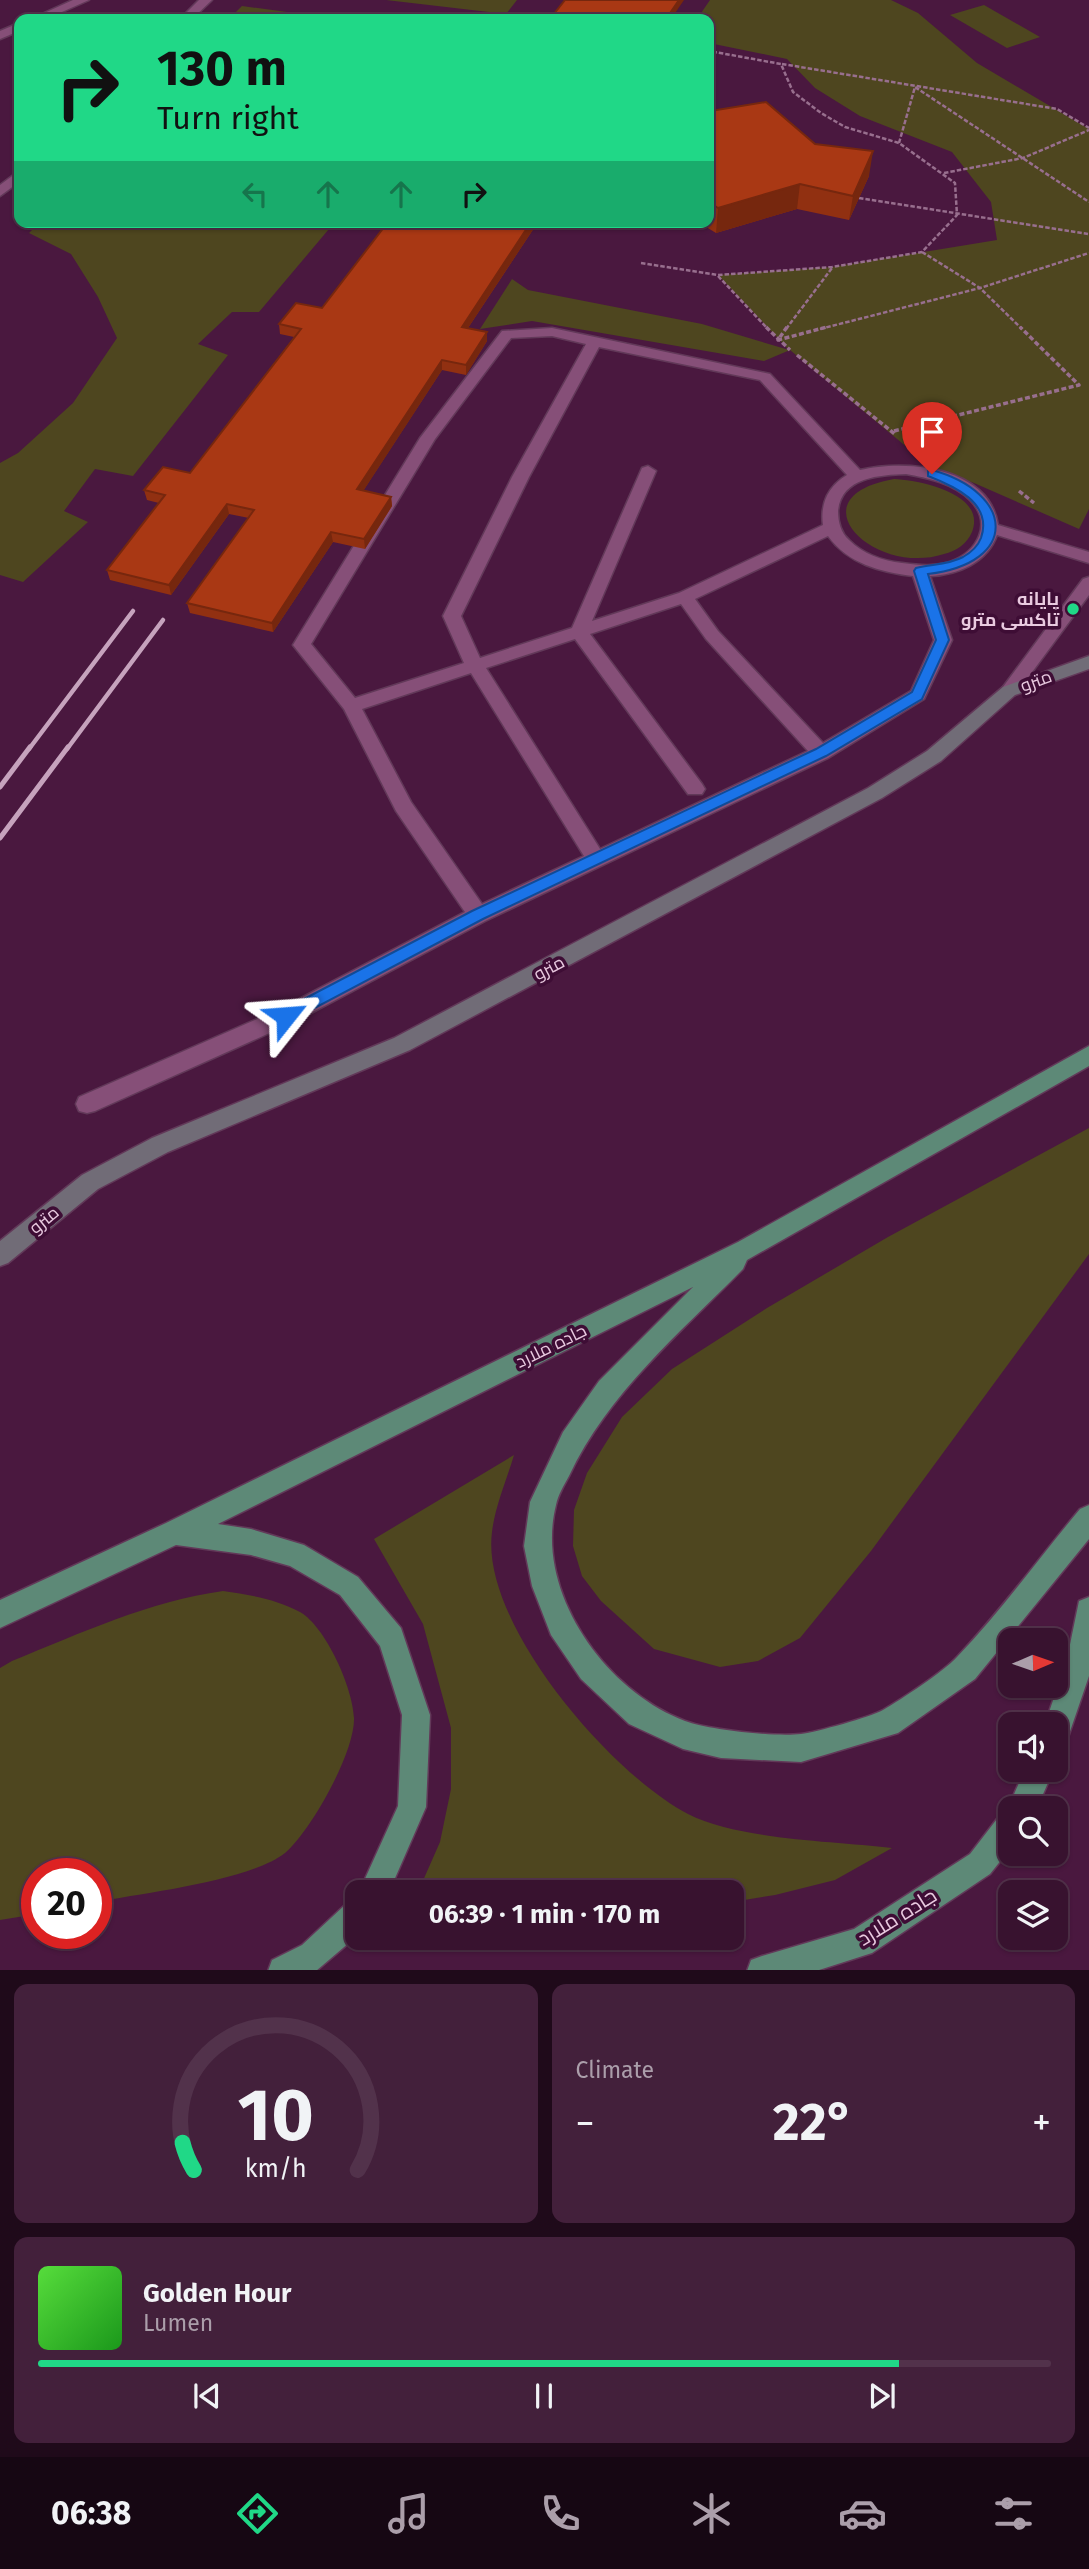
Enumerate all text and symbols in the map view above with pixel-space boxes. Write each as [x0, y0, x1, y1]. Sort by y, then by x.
text: 130 m [157, 39, 287, 98]
icon: right [42, 42, 133, 133]
text: Turn right [157, 99, 299, 137]
icon: left [236, 175, 274, 213]
icon: ahead [309, 175, 347, 213]
icon: ahead [382, 175, 420, 213]
icon: right [455, 175, 493, 213]
pin [902, 402, 962, 474]
icon: arrive [913, 413, 951, 451]
place label: پایانه تاکسی مترو [961, 588, 1059, 631]
marker: پایانه تاکسی مترو [1065, 601, 1081, 617]
street label: مترو [1017, 665, 1055, 697]
street label: مترو [530, 951, 568, 985]
position arrow [249, 979, 323, 1053]
street label: مترو [25, 1201, 63, 1239]
street label: جاده ملارد [512, 1319, 590, 1373]
north arrow [998, 1628, 1068, 1698]
map controls [998, 1628, 1068, 1950]
button: sound [998, 1712, 1068, 1782]
button: search [998, 1796, 1068, 1866]
speed limit sign: 20 [21, 1858, 112, 1949]
button: layers [998, 1880, 1068, 1950]
street label: جاده ملارد [852, 1882, 942, 1952]
text: 06:39 · 1 min · 170 m [429, 1899, 660, 1930]
text: Climate [576, 2056, 654, 2084]
text: 10 [238, 2072, 314, 2159]
text: 22° [773, 2091, 854, 2154]
text: − [576, 2100, 595, 2146]
text: + [1032, 2100, 1051, 2146]
text: km/h [245, 2153, 307, 2183]
text: Golden Hour [143, 2278, 291, 2309]
text: Lumen [143, 2309, 213, 2337]
icon: previous [188, 2377, 226, 2415]
icon: pause [525, 2377, 563, 2415]
icon: next [863, 2377, 901, 2415]
icon: directions [233, 2489, 282, 2538]
icon: music [384, 2489, 433, 2538]
icon: phone [536, 2489, 585, 2538]
icon: climate [687, 2489, 736, 2538]
icon: car [838, 2489, 887, 2538]
icon: filters [989, 2489, 1038, 2538]
text: 06:38 [51, 2494, 131, 2532]

